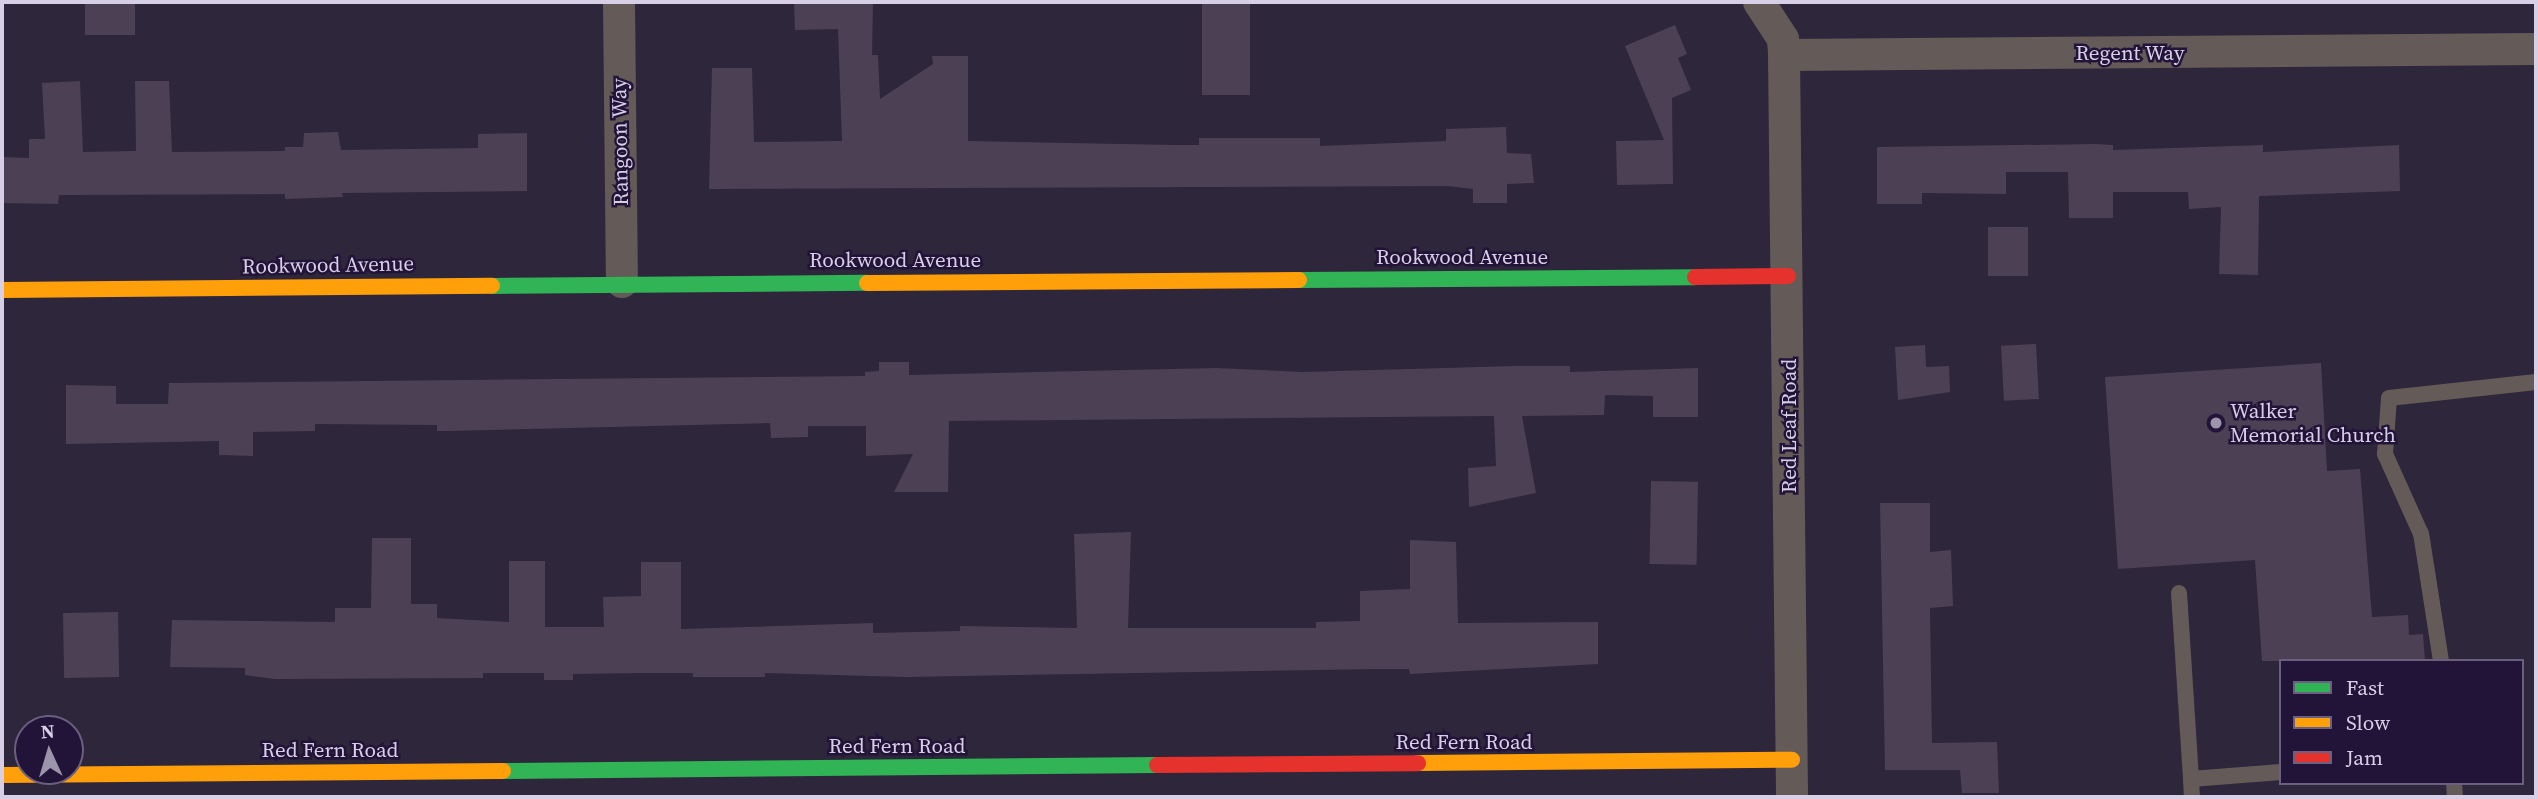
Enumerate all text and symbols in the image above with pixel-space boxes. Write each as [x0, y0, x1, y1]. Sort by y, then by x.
street label: Regent Way [2075, 40, 2185, 66]
street label: Rangoon Way [606, 78, 634, 206]
street label: Rookwood Avenue [1376, 244, 1548, 270]
street label: Rookwood Avenue [809, 247, 981, 273]
street label: Rookwood Avenue [242, 251, 414, 279]
street label: Red Leaf Road [1776, 359, 1802, 493]
place label: Walker Memorial Church [2230, 398, 2396, 448]
marker: Walker Memorial Church [2208, 415, 2224, 431]
legend [2279, 659, 2524, 785]
text: Fast [2346, 673, 2384, 702]
text: Slow [2346, 708, 2390, 737]
north arrow [14, 715, 84, 785]
text: N [40, 718, 55, 744]
street label: Red Fern Road [1395, 729, 1533, 755]
street label: Red Fern Road [828, 733, 966, 759]
street label: Red Fern Road [261, 737, 399, 763]
text: Jam [2346, 743, 2383, 772]

